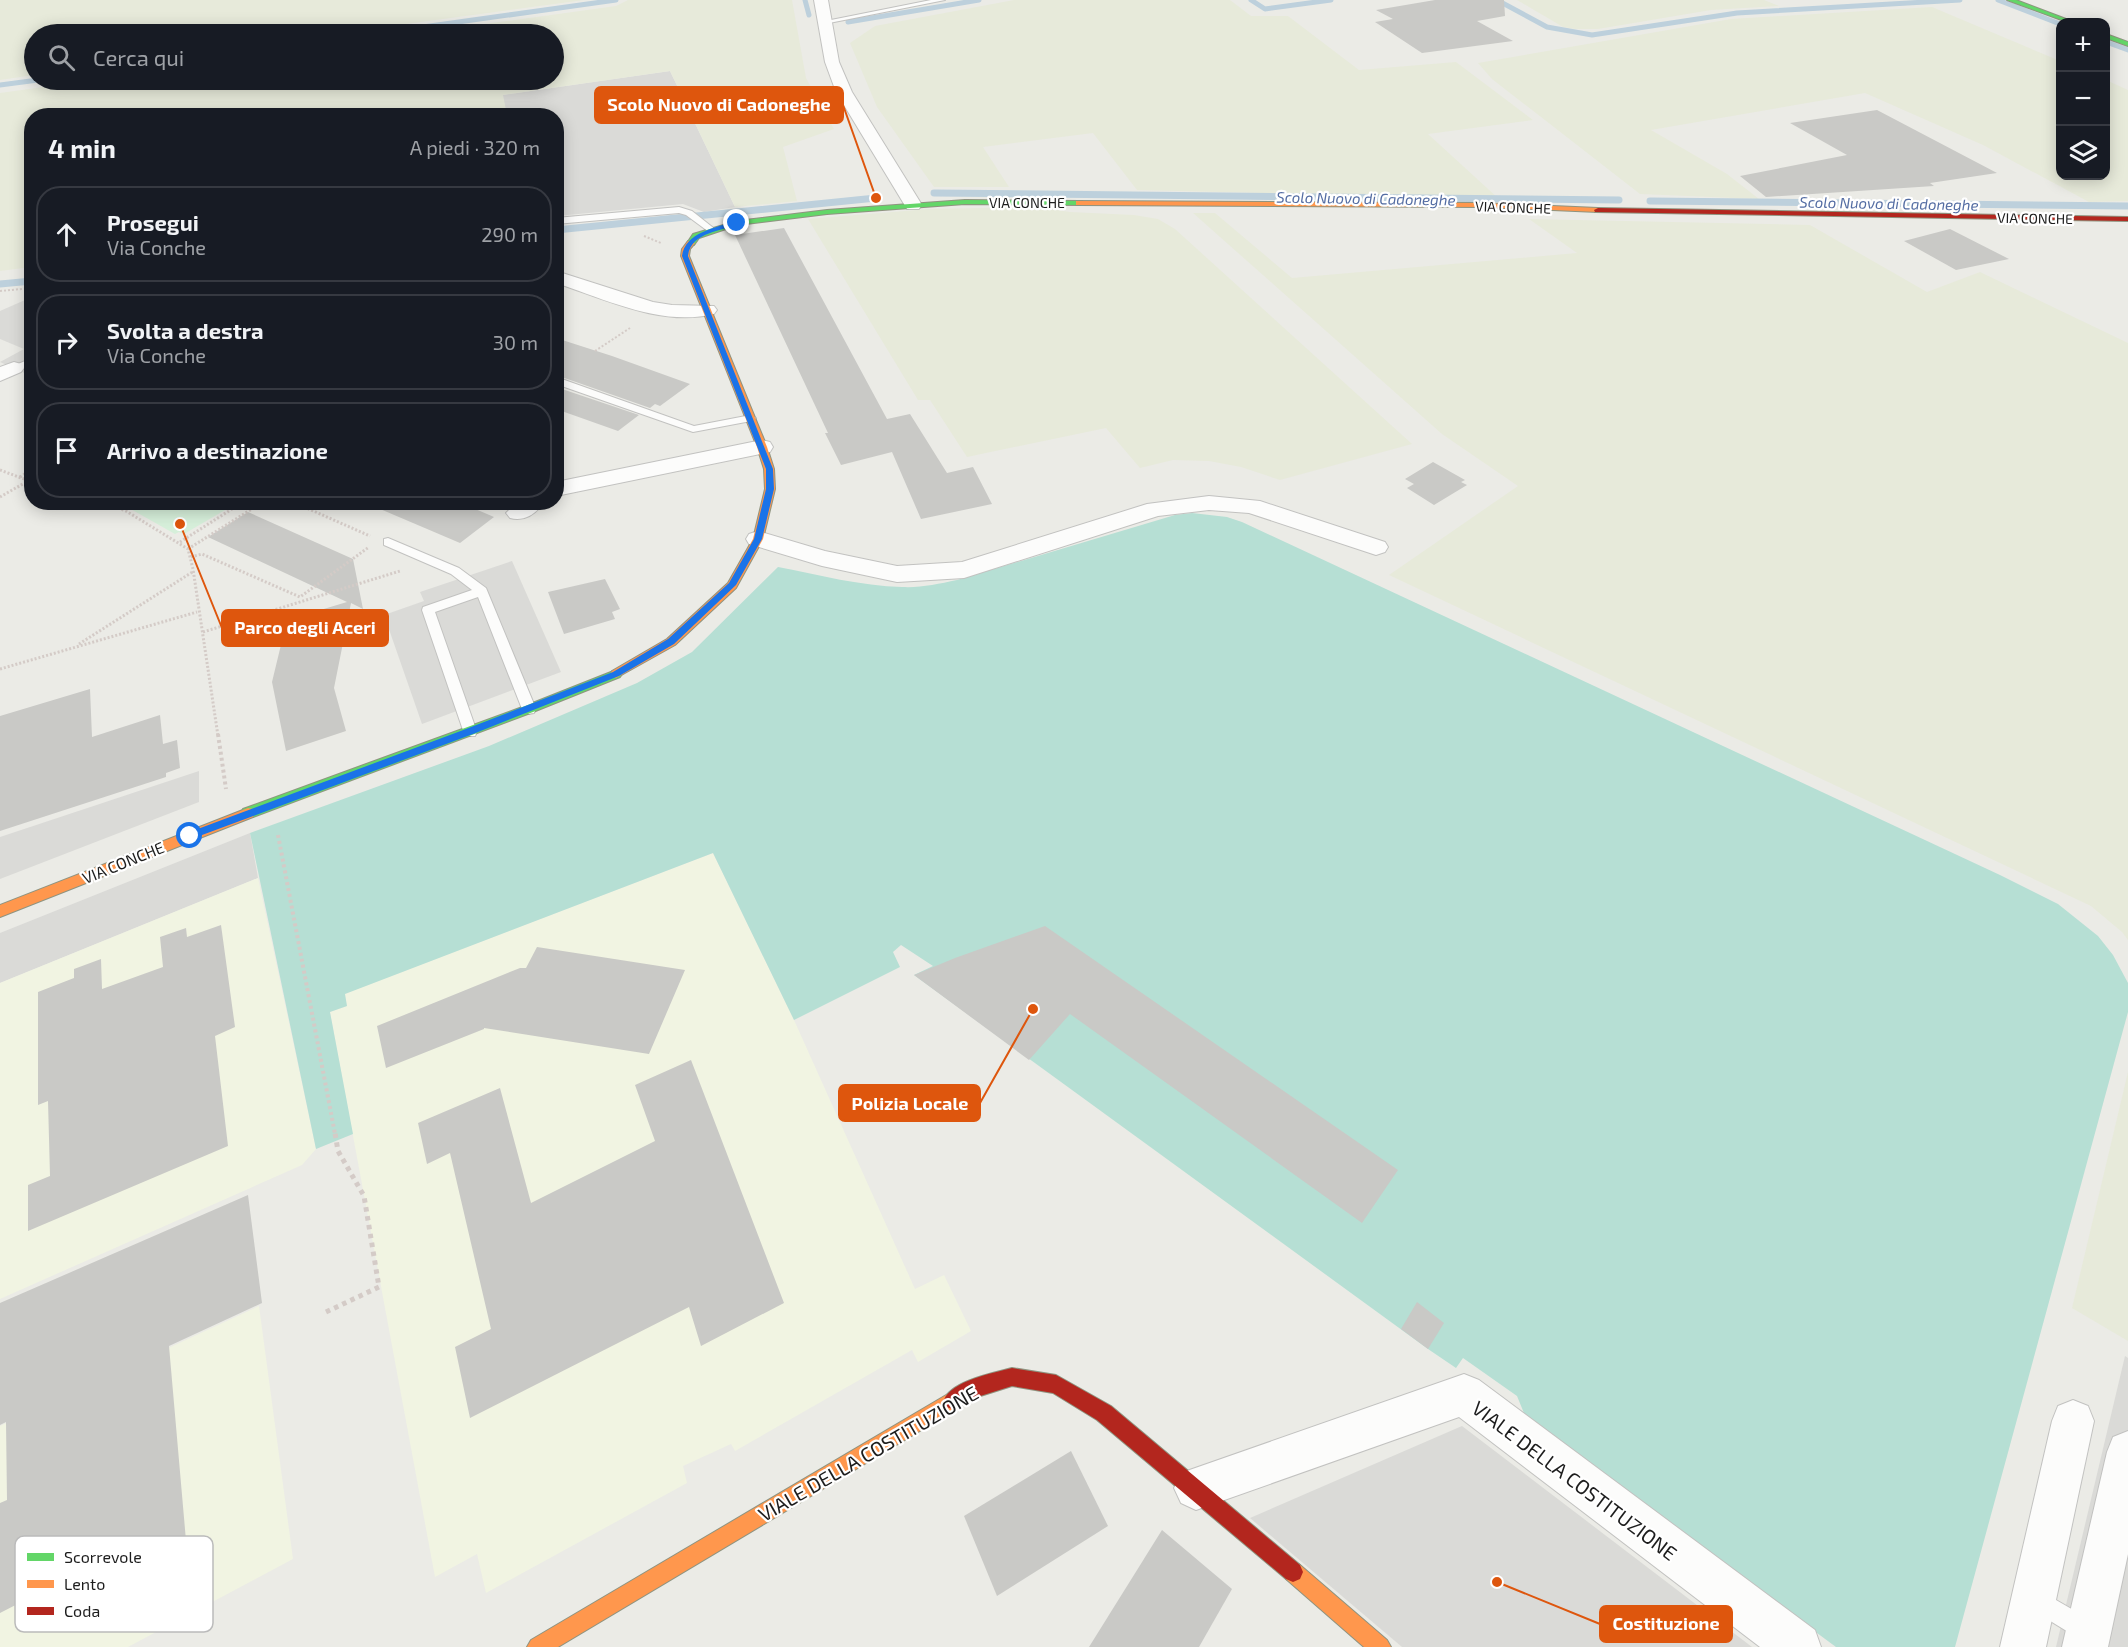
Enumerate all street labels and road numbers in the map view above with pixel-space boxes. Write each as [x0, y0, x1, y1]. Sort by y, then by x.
street label: VIA CONCHE [989, 194, 1065, 211]
street label: VIA CONCHE [1475, 197, 1551, 217]
street label: VIA CONCHE [1997, 209, 2073, 227]
street label: VIA CONCHE [79, 837, 167, 887]
street label: VIALE DELLA COSTITUZIONE [754, 1380, 982, 1526]
street label: VIALE DELLA COSTITUZIONE [1468, 1395, 1682, 1565]

